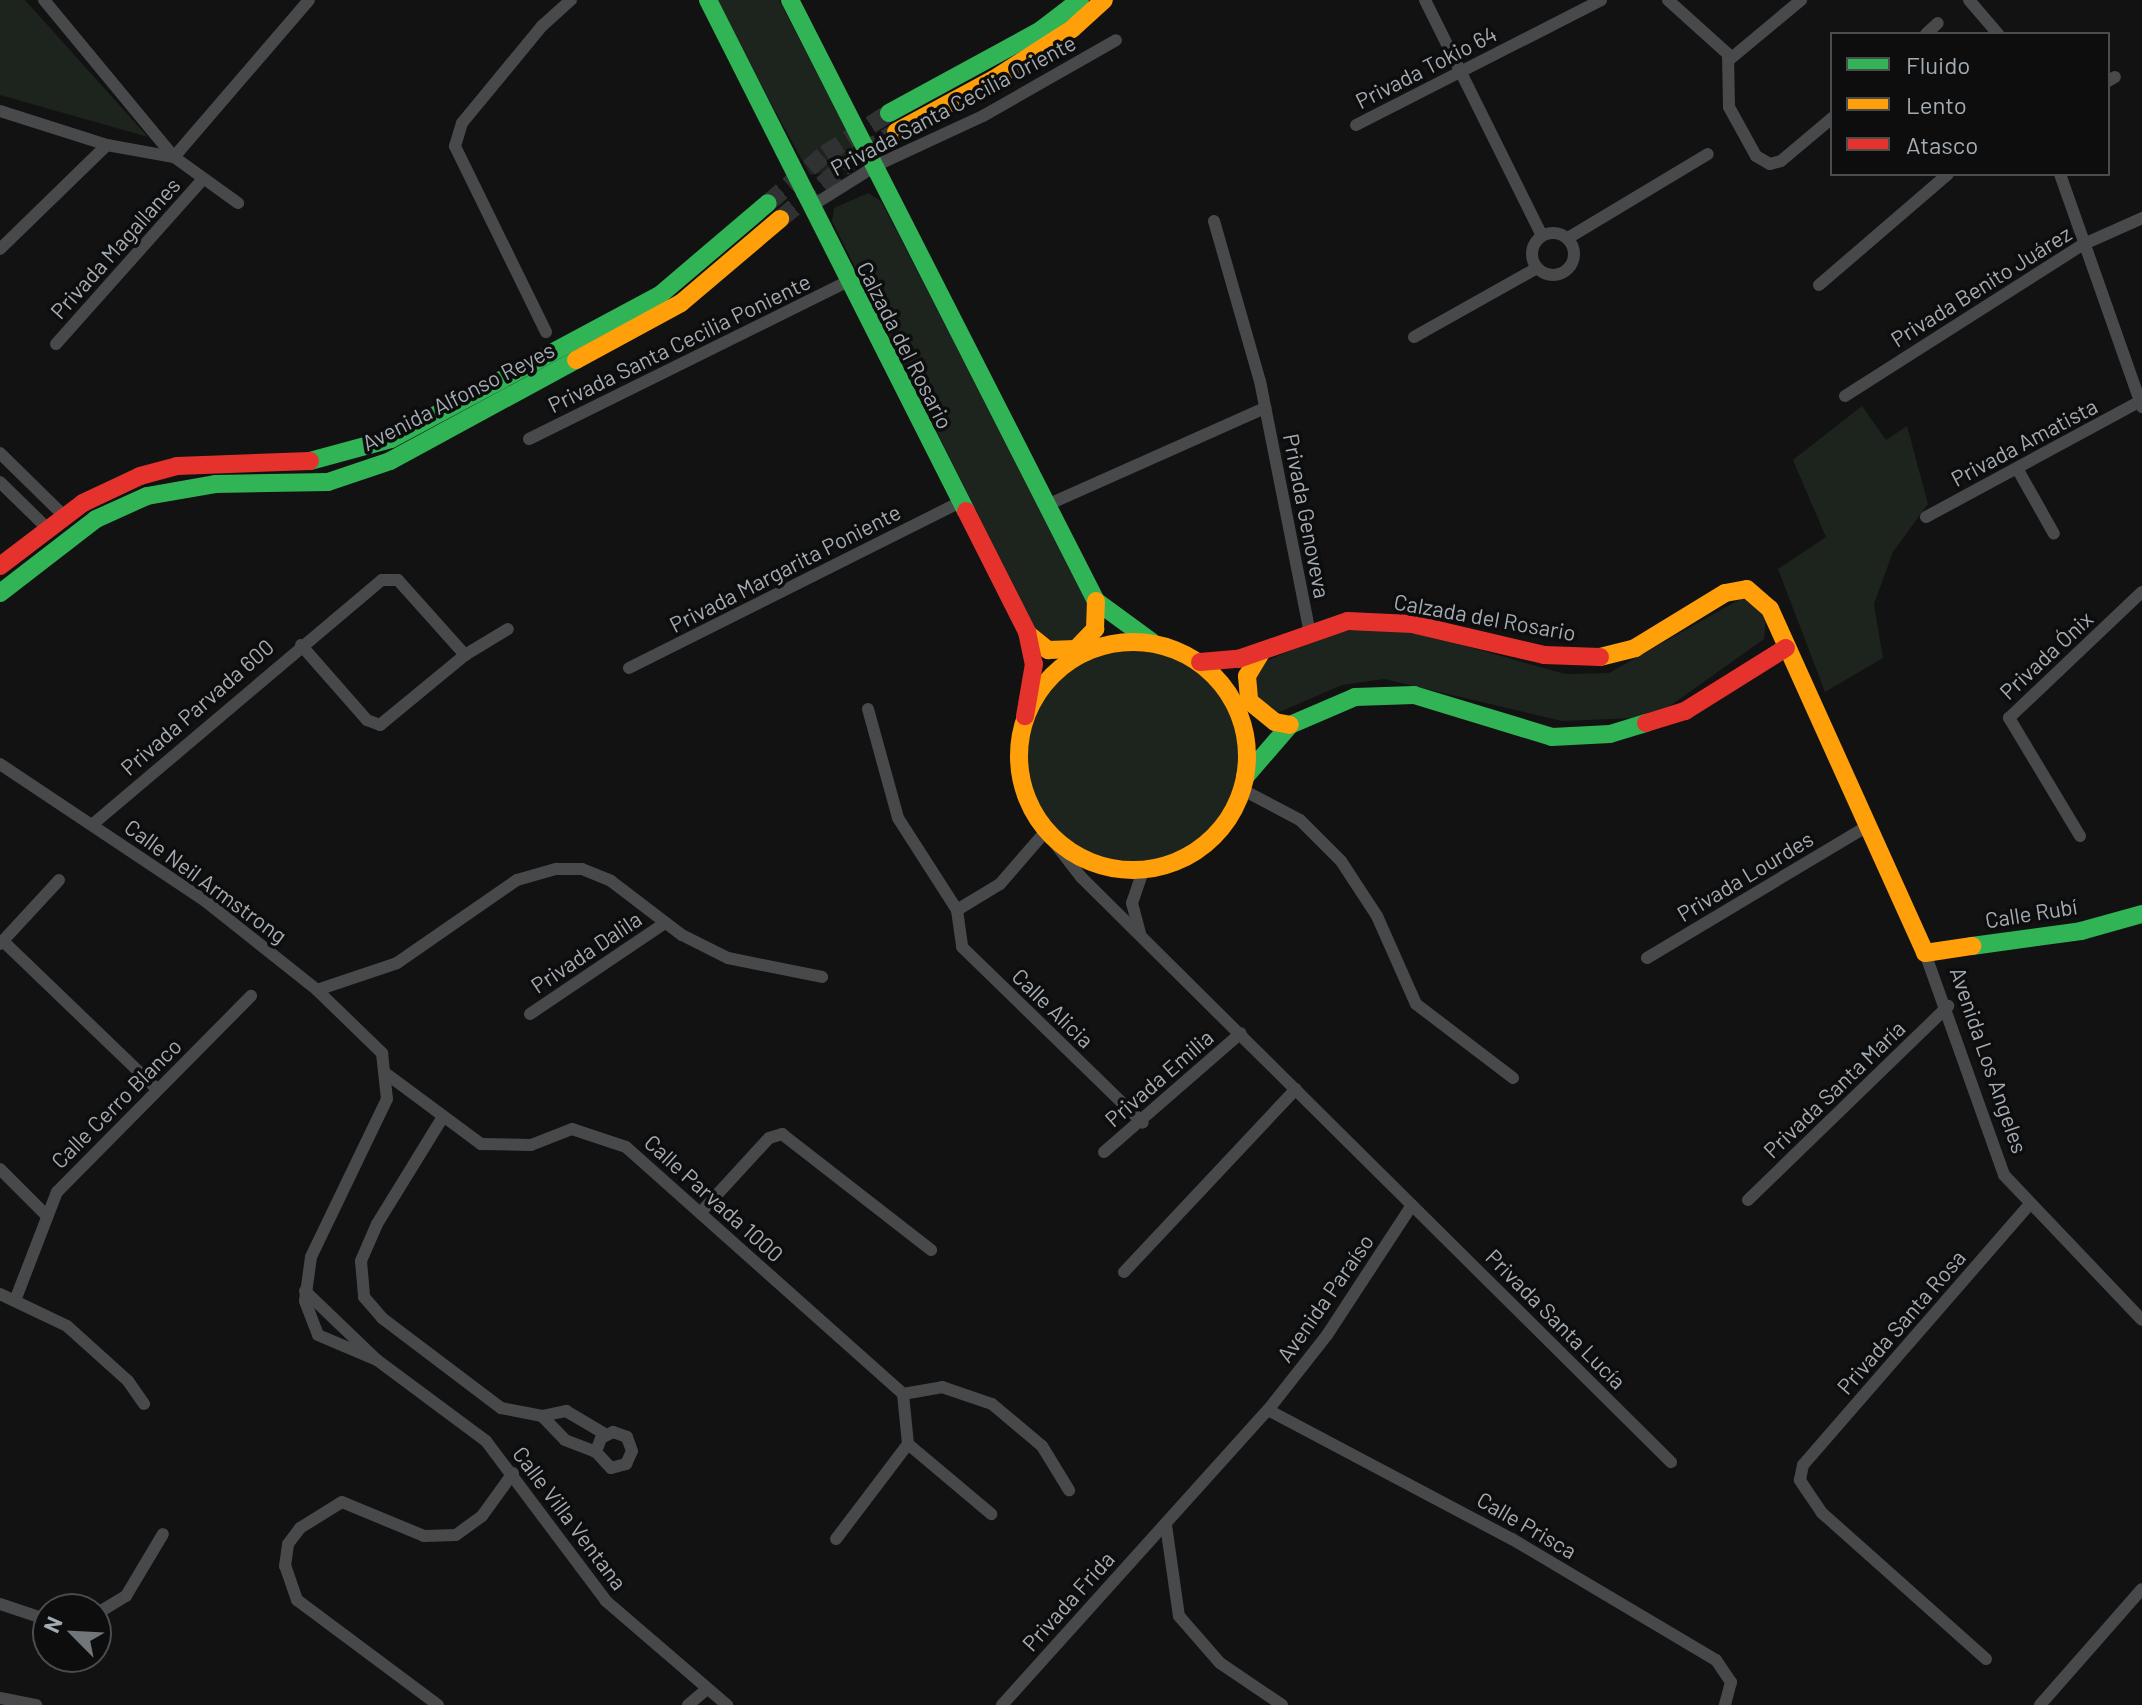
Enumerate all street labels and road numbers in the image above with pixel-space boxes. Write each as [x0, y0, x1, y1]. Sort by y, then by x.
street label: Privada Tokio 64 [1351, 20, 1501, 114]
street label: Privada Santa Cecilia Oriente [826, 29, 1080, 181]
street label: Privada Magallanes [45, 172, 185, 324]
street label: Privada Benito Juárez [1886, 220, 2076, 352]
street label: Calzada del Rosario [851, 257, 959, 433]
street label: Privada Santa Cecilia Poniente [543, 268, 815, 418]
street label: Avenida Alfonso Reyes [357, 336, 559, 456]
street label: Privada Amatista [1946, 392, 2102, 492]
street label: Privada Genoveva [1278, 431, 1336, 601]
street label: Privada Margarita Poniente [665, 498, 905, 638]
street label: Calzada del Rosario [1392, 588, 1578, 646]
street label: Privada Ónix [1994, 605, 2098, 705]
street label: Privada Parvada 600 [115, 633, 279, 781]
street label: Calle Neil Armstrong [120, 813, 292, 949]
street label: Privada Lourdes [1672, 825, 1818, 927]
street label: Calle Rubí [1983, 893, 2079, 933]
street label: Privada Dalila [526, 905, 646, 999]
street label: Calle Alicia [1007, 963, 1099, 1053]
street label: Avenida Los Angeles [1945, 964, 2033, 1156]
street label: Privada Santa María [1758, 1015, 1910, 1163]
street label: Privada Emilia [1099, 1024, 1219, 1132]
street label: Calle Cerro Blanco [45, 1032, 187, 1174]
street label: Calle Parvada 1000 [639, 1129, 789, 1267]
street label: Avenida Paraíso [1271, 1229, 1379, 1367]
street label: Privada Santa Lucía [1481, 1244, 1631, 1394]
street label: Privada Santa Rosa [1831, 1244, 1971, 1400]
street label: Calle Villa Ventana [507, 1441, 633, 1595]
street label: Calle Prisca [1473, 1486, 1581, 1564]
street label: Privada Frida [1016, 1546, 1120, 1656]

